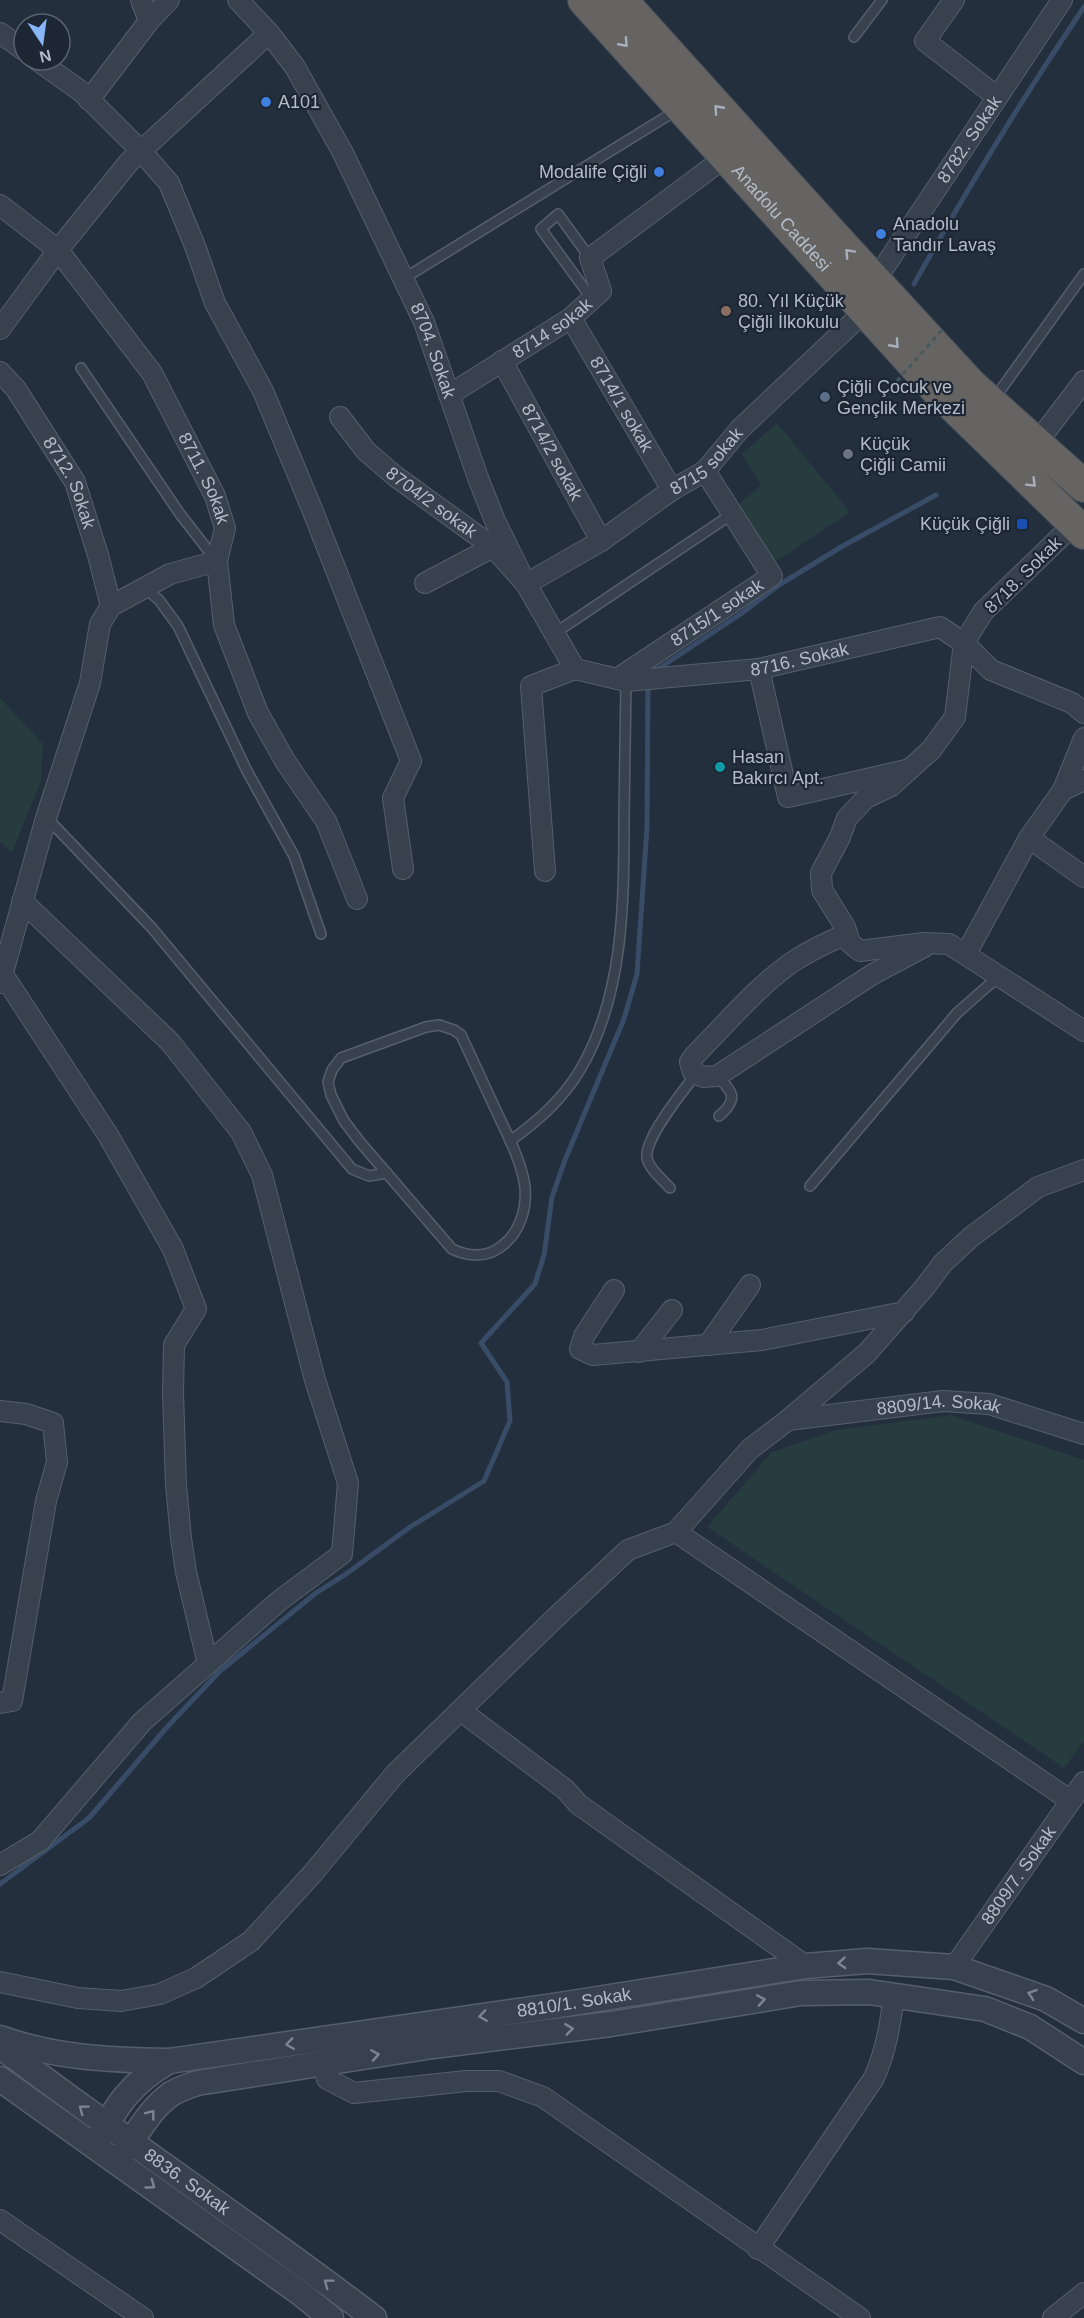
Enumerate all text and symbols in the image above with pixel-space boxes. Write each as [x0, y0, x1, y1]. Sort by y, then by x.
north arrow [12, 12, 72, 72]
one-way arrow [617, 37, 628, 47]
text: N [38, 47, 53, 66]
street label: 8782. Sokak [933, 91, 1006, 187]
place label: A101 [278, 92, 320, 112]
marker: A101 [259, 95, 273, 109]
one-way arrow [714, 105, 725, 115]
street label: Anadolu Caddesi [728, 160, 835, 276]
place label: Modalife Çiğli [539, 162, 647, 182]
marker: Modalife Çiğli [652, 165, 666, 179]
place label: Anadolu Tandır Lavaş [893, 214, 996, 255]
marker: Anadolu Tandır Lavaş [874, 227, 888, 241]
one-way arrow [845, 249, 856, 260]
place label: 80. Yıl Küçük Çiğli İlkokulu [738, 291, 845, 332]
street label: 8714 sokak [509, 293, 597, 362]
street label: 8704. Sokak [406, 300, 460, 402]
marker: 80. Yıl Küçük Çiğli İlkokulu [719, 304, 733, 318]
one-way arrow [888, 337, 899, 348]
street label: 8714/1 sokak [586, 353, 658, 456]
place label: Çiğli Çocuk ve Gençlik Merkezi [837, 377, 965, 418]
marker: Çiğli Çocuk ve Gençlik Merkezi [818, 390, 832, 404]
street label: 8714/2 sokak [518, 400, 587, 505]
street label: 8715 sokak [666, 423, 748, 499]
street label: 8711. Sokak [174, 429, 233, 528]
street label: 8712. Sokak [39, 433, 99, 532]
place label: Küçük Çiğli Camii [860, 434, 946, 475]
marker: Küçük Çiğli Camii [841, 447, 855, 461]
street label: 8704/2 sokak [382, 463, 481, 542]
one-way arrow [1024, 476, 1035, 487]
place label: Küçük Çiğli [920, 514, 1010, 534]
marker: Küçük Çiğli [1015, 517, 1029, 531]
street label: 8718. Sokak [981, 532, 1066, 617]
street label: 8715/1 sokak [667, 574, 768, 651]
street label: 8716. Sokak [750, 638, 851, 680]
place label: Hasan Bakırcı Apt. [732, 747, 824, 788]
marker: Hasan Bakırcı Apt. [713, 760, 727, 774]
street label: 8809/14. Sokak [876, 1391, 1005, 1419]
street label: 8809/7. Sokak [977, 1822, 1060, 1928]
one-way arrow [837, 1956, 846, 1969]
street label: 8810/1. Sokak [516, 1984, 634, 2021]
one-way arrow [1027, 1989, 1038, 2001]
one-way arrow [757, 1994, 766, 2006]
one-way arrow [478, 2010, 488, 2022]
one-way arrow [564, 2023, 573, 2036]
one-way arrow [285, 2037, 294, 2049]
one-way arrow [370, 2049, 380, 2062]
one-way arrow [79, 2105, 90, 2116]
one-way arrow [144, 2110, 155, 2121]
street label: 8836. Sokak [140, 2145, 234, 2219]
one-way arrow [144, 2178, 155, 2189]
one-way arrow [323, 2279, 334, 2290]

